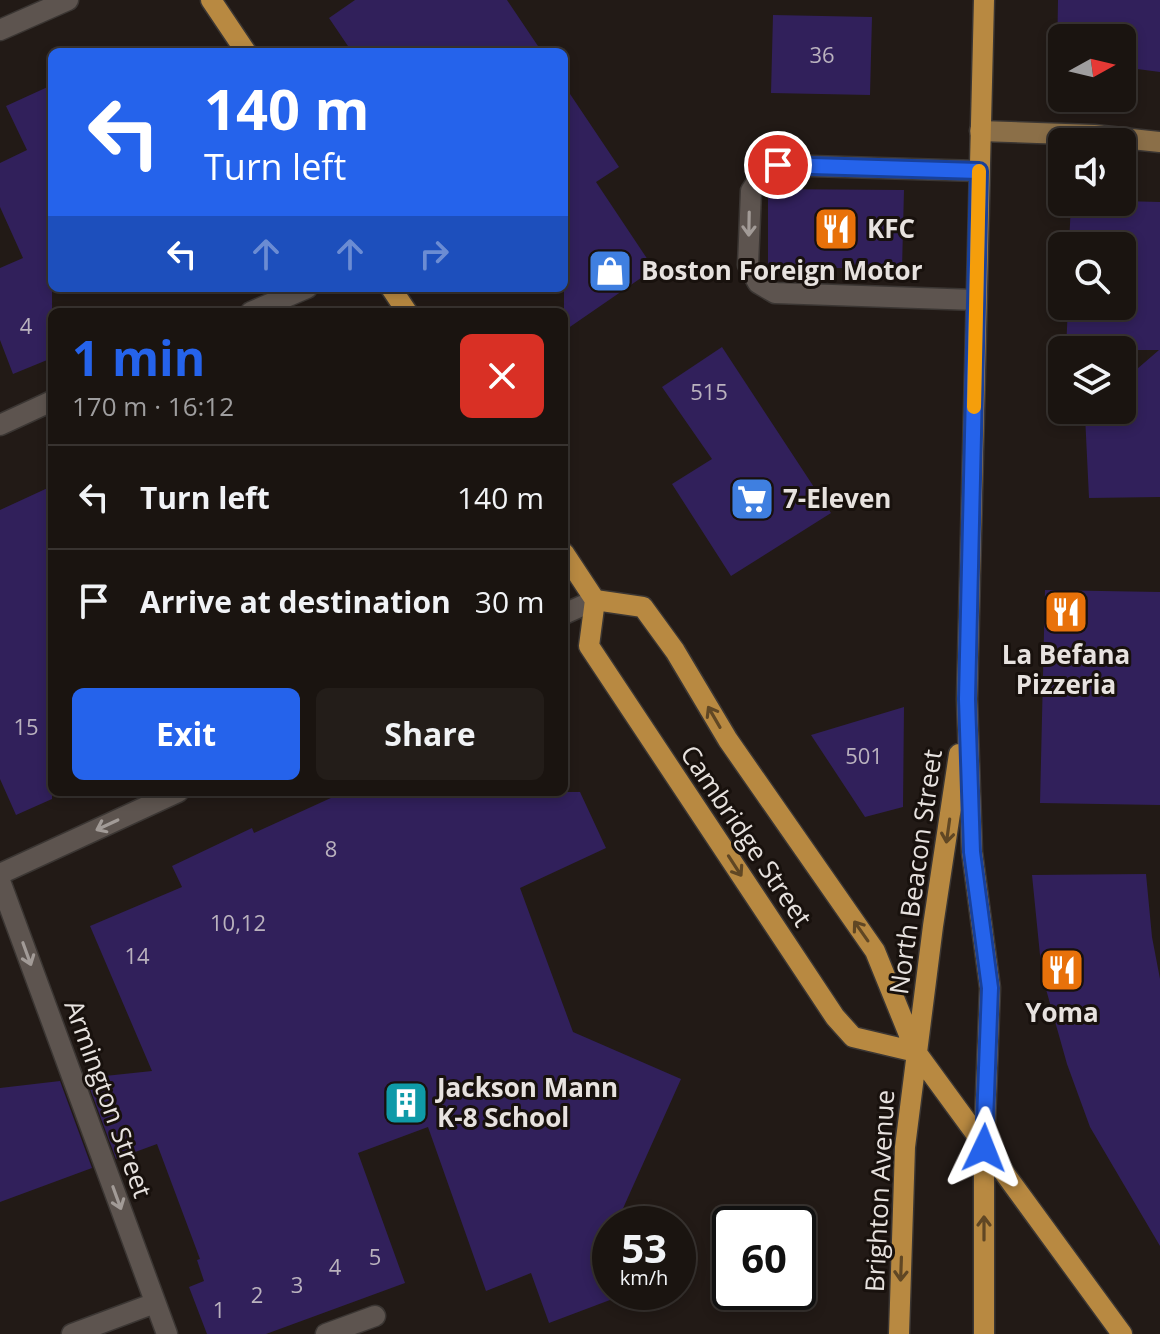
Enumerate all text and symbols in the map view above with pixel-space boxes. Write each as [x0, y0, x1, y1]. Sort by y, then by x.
north arrow [1048, 24, 1136, 112]
map controls [1048, 24, 1136, 424]
house number: 36 [809, 39, 835, 69]
text: 140 m [204, 70, 370, 146]
icon: left [72, 80, 176, 184]
button: sound [1048, 128, 1136, 216]
pin [744, 131, 812, 199]
text: Turn left [204, 142, 346, 191]
icon: arrive [756, 143, 800, 187]
restaurant icon: KFC [812, 205, 860, 253]
one-way arrow [742, 210, 757, 237]
place label: KFC [867, 210, 915, 246]
icon: left [160, 232, 204, 276]
icon: ahead [244, 232, 288, 276]
icon: ahead [328, 232, 372, 276]
icon: right [412, 232, 456, 276]
button: search [1048, 232, 1136, 320]
shop icon: Boston Foreign Motor [586, 247, 634, 295]
place label: Boston Foreign Motor [641, 252, 923, 288]
house number: 4 [20, 310, 33, 340]
text: 1 min [72, 325, 205, 390]
button: close [460, 334, 544, 418]
button: layers [1048, 336, 1136, 424]
house number: 515 [690, 376, 728, 406]
text: 170 m · 16:12 [72, 388, 234, 424]
icon: left [72, 475, 116, 519]
supermarket icon: 7-Eleven [728, 475, 776, 523]
text: Turn left [140, 477, 270, 518]
text: 140 m [457, 477, 544, 518]
place label: 7-Eleven [783, 480, 891, 516]
icon: arrive [72, 579, 116, 623]
text: Arrive at destination [140, 581, 451, 622]
text: 30 m [475, 581, 545, 622]
restaurant icon: La Befana Pizzeria [1042, 588, 1090, 636]
place label: La Befana Pizzeria [1002, 636, 1130, 702]
button: Exit [72, 688, 300, 780]
button: Share [316, 688, 544, 780]
one-way arrow [706, 705, 721, 729]
house number: 15 [13, 711, 39, 741]
street label: Cambridge Street [673, 737, 821, 933]
house number: 501 [845, 740, 883, 770]
street label: North Beacon Street [880, 747, 950, 997]
one-way arrow [96, 818, 120, 833]
one-way arrow [940, 818, 955, 843]
house number: 8 [325, 833, 337, 863]
one-way arrow [728, 854, 744, 877]
house number: 10,12 [210, 907, 266, 937]
one-way arrow [853, 920, 869, 942]
house number: 14 [124, 940, 150, 970]
one-way arrow [21, 941, 35, 966]
restaurant icon: Yoma [1038, 946, 1086, 994]
place label: Yoma [1025, 994, 1099, 1030]
street label: Armington Street [56, 995, 161, 1203]
place label: Jackson Mann K-8 School [435, 1069, 618, 1135]
building icon: Jackson Mann K-8 School [382, 1079, 430, 1127]
street label: Brighton Avenue [856, 1089, 902, 1293]
position arrow [942, 1106, 1026, 1190]
one-way arrow [110, 1185, 125, 1210]
speed limit sign: 60 [712, 1206, 816, 1310]
one-way arrow [976, 1215, 992, 1242]
text: 53 [621, 1220, 667, 1275]
house number: 5 [369, 1241, 381, 1271]
house number: 4 [329, 1251, 342, 1281]
one-way arrow [893, 1255, 908, 1282]
text: km/h [620, 1264, 668, 1291]
house number: 3 [291, 1269, 303, 1299]
house number: 2 [251, 1279, 263, 1309]
house number: 1 [213, 1294, 225, 1324]

